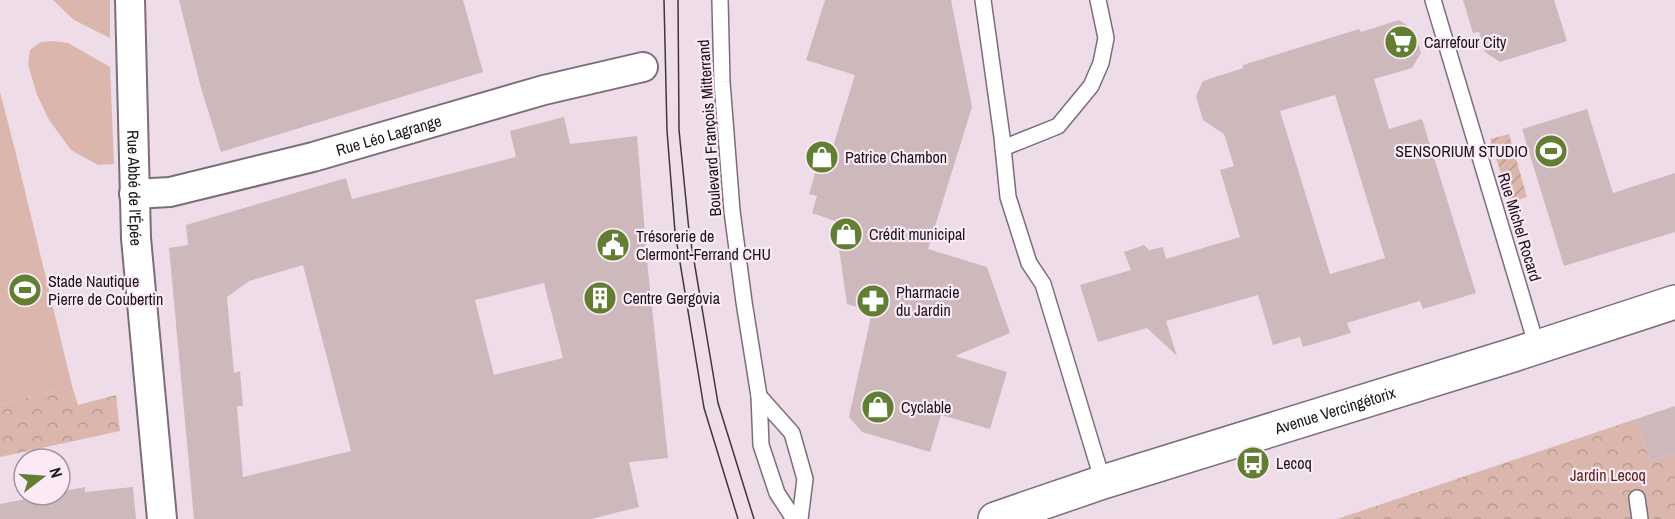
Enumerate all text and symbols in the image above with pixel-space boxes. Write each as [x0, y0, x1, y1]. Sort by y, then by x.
supermarket icon: Carrefour City [1383, 24, 1419, 60]
place label: Carrefour City [1424, 31, 1507, 53]
street label: Boulevard François Mitterrand [692, 39, 726, 217]
street label: Rue Léo Lagrange [333, 109, 444, 161]
street label: Rue Abbé de l'Épée [122, 130, 148, 247]
sports icon: SENSORIUM STUDIO [1533, 133, 1569, 169]
shop icon: Patrice Chambon [804, 139, 840, 175]
place label: SENSORIUM STUDIO [1395, 140, 1528, 162]
place label: Patrice Chambon [845, 146, 947, 168]
street label: Rue Michel Rocard [1493, 170, 1547, 284]
shop icon: Crédit municipal [828, 216, 864, 252]
place label: Crédit municipal [869, 223, 965, 245]
place label: Trésorerie de Clermont-Ferrand CHU [636, 225, 771, 265]
public building icon: Trésorerie de Clermont-Ferrand CHU [595, 227, 631, 263]
place label: Stade Nautique Pierre de Coubertin [48, 270, 163, 310]
sports icon: Stade Nautique Pierre de Coubertin [7, 272, 43, 308]
building icon: Centre Gergovia [582, 280, 618, 316]
place label: Pharmacie du Jardin [896, 281, 959, 321]
pharmacy icon: Pharmacie du Jardin [855, 283, 891, 319]
place label: Centre Gergovia [623, 287, 721, 309]
street label: Avenue Vercingétorix [1271, 381, 1398, 439]
shop icon: Cyclable [860, 389, 896, 425]
place label: Cyclable [901, 396, 951, 418]
bus stop icon: Lecoq [1235, 445, 1271, 481]
north arrow [12, 447, 72, 507]
place label: Lecoq [1276, 452, 1312, 474]
park label: Jardin Lecoq [1570, 464, 1646, 486]
text: N [44, 465, 68, 480]

